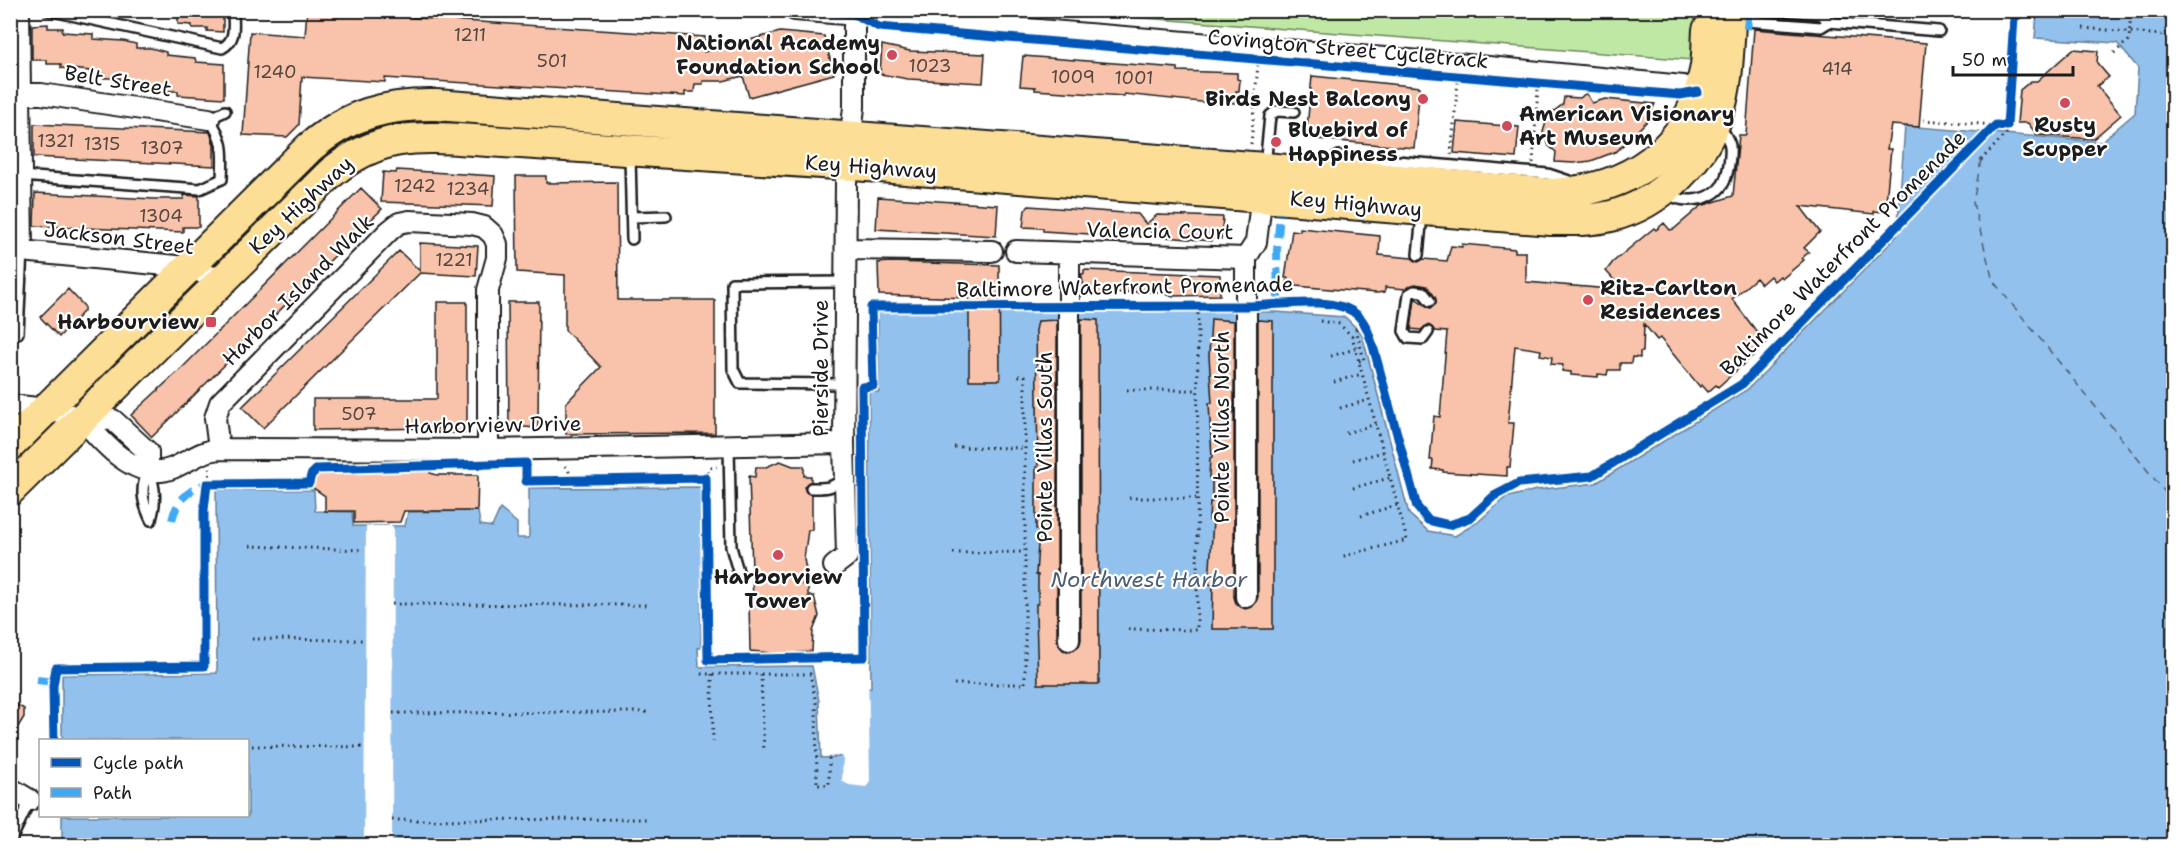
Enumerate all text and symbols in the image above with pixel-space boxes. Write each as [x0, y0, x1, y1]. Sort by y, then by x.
house number: 1211 [454, 23, 486, 47]
street label: Covington Street Cycletrack [1206, 23, 1490, 75]
place label: National Academy Foundation School [676, 29, 880, 81]
scale bar [1953, 39, 2073, 77]
marker: National Academy Foundation School [885, 48, 899, 62]
text: 50 m [1962, 48, 2007, 72]
house number: 501 [537, 49, 567, 73]
house number: 1023 [909, 54, 951, 78]
house number: 414 [1821, 57, 1853, 81]
street label: Belt Street [62, 59, 174, 103]
house number: 1240 [253, 60, 297, 84]
house number: 1009 [1051, 65, 1095, 89]
house number: 1001 [1114, 66, 1154, 90]
place label: Birds Nest Balcony [1205, 85, 1411, 113]
marker: Birds Nest Balcony [1416, 92, 1430, 106]
marker: Rusty Scupper [2058, 96, 2072, 110]
place label: American Visionary Art Museum [1519, 100, 1735, 152]
place label: Rusty Scupper [2022, 111, 2108, 163]
place label: Bluebird of Happiness [1288, 116, 1408, 168]
marker: American Visionary Art Museum [1500, 119, 1514, 133]
street label: Baltimore Waterfront Promenade [1714, 124, 1972, 382]
house number: 1321 [37, 129, 75, 153]
house number: 1315 [84, 132, 120, 156]
marker: Bluebird of Happiness [1269, 135, 1283, 149]
house number: 1307 [140, 136, 184, 160]
street label: Key Highway [804, 148, 938, 186]
street label: Key Highway [243, 150, 359, 260]
house number: 1242 [394, 174, 436, 198]
house number: 1234 [447, 177, 489, 201]
street label: Key Highway [1289, 184, 1423, 224]
house number: 1304 [139, 204, 183, 228]
street label: Harbor Island Walk [216, 208, 380, 372]
street label: Jackson Street [42, 215, 196, 261]
street label: Valencia Court [1086, 216, 1234, 246]
house number: 1221 [435, 248, 473, 272]
street label: Baltimore Waterfront Promenade [956, 270, 1294, 304]
place label: Ritz-Carlton Residences [1600, 274, 1737, 326]
marker: Ritz-Carlton Residences [1581, 293, 1595, 307]
street label: Pierside Drive [807, 299, 835, 437]
place label: Harbourview [57, 308, 199, 336]
marker: Harbourview [204, 315, 218, 329]
street label: Pointe Villas North [1208, 331, 1236, 523]
street label: Pointe Villas South [1031, 351, 1059, 543]
house number: 507 [341, 402, 377, 426]
street label: Harborview Drive [404, 409, 582, 441]
marker: Harborview Tower [771, 548, 785, 562]
place label: Harborview Tower [714, 563, 842, 615]
water label: Northwest Harbor [1051, 565, 1248, 594]
legend [39, 739, 249, 817]
text: Cycle path [93, 751, 184, 775]
text: Path [93, 781, 132, 805]

